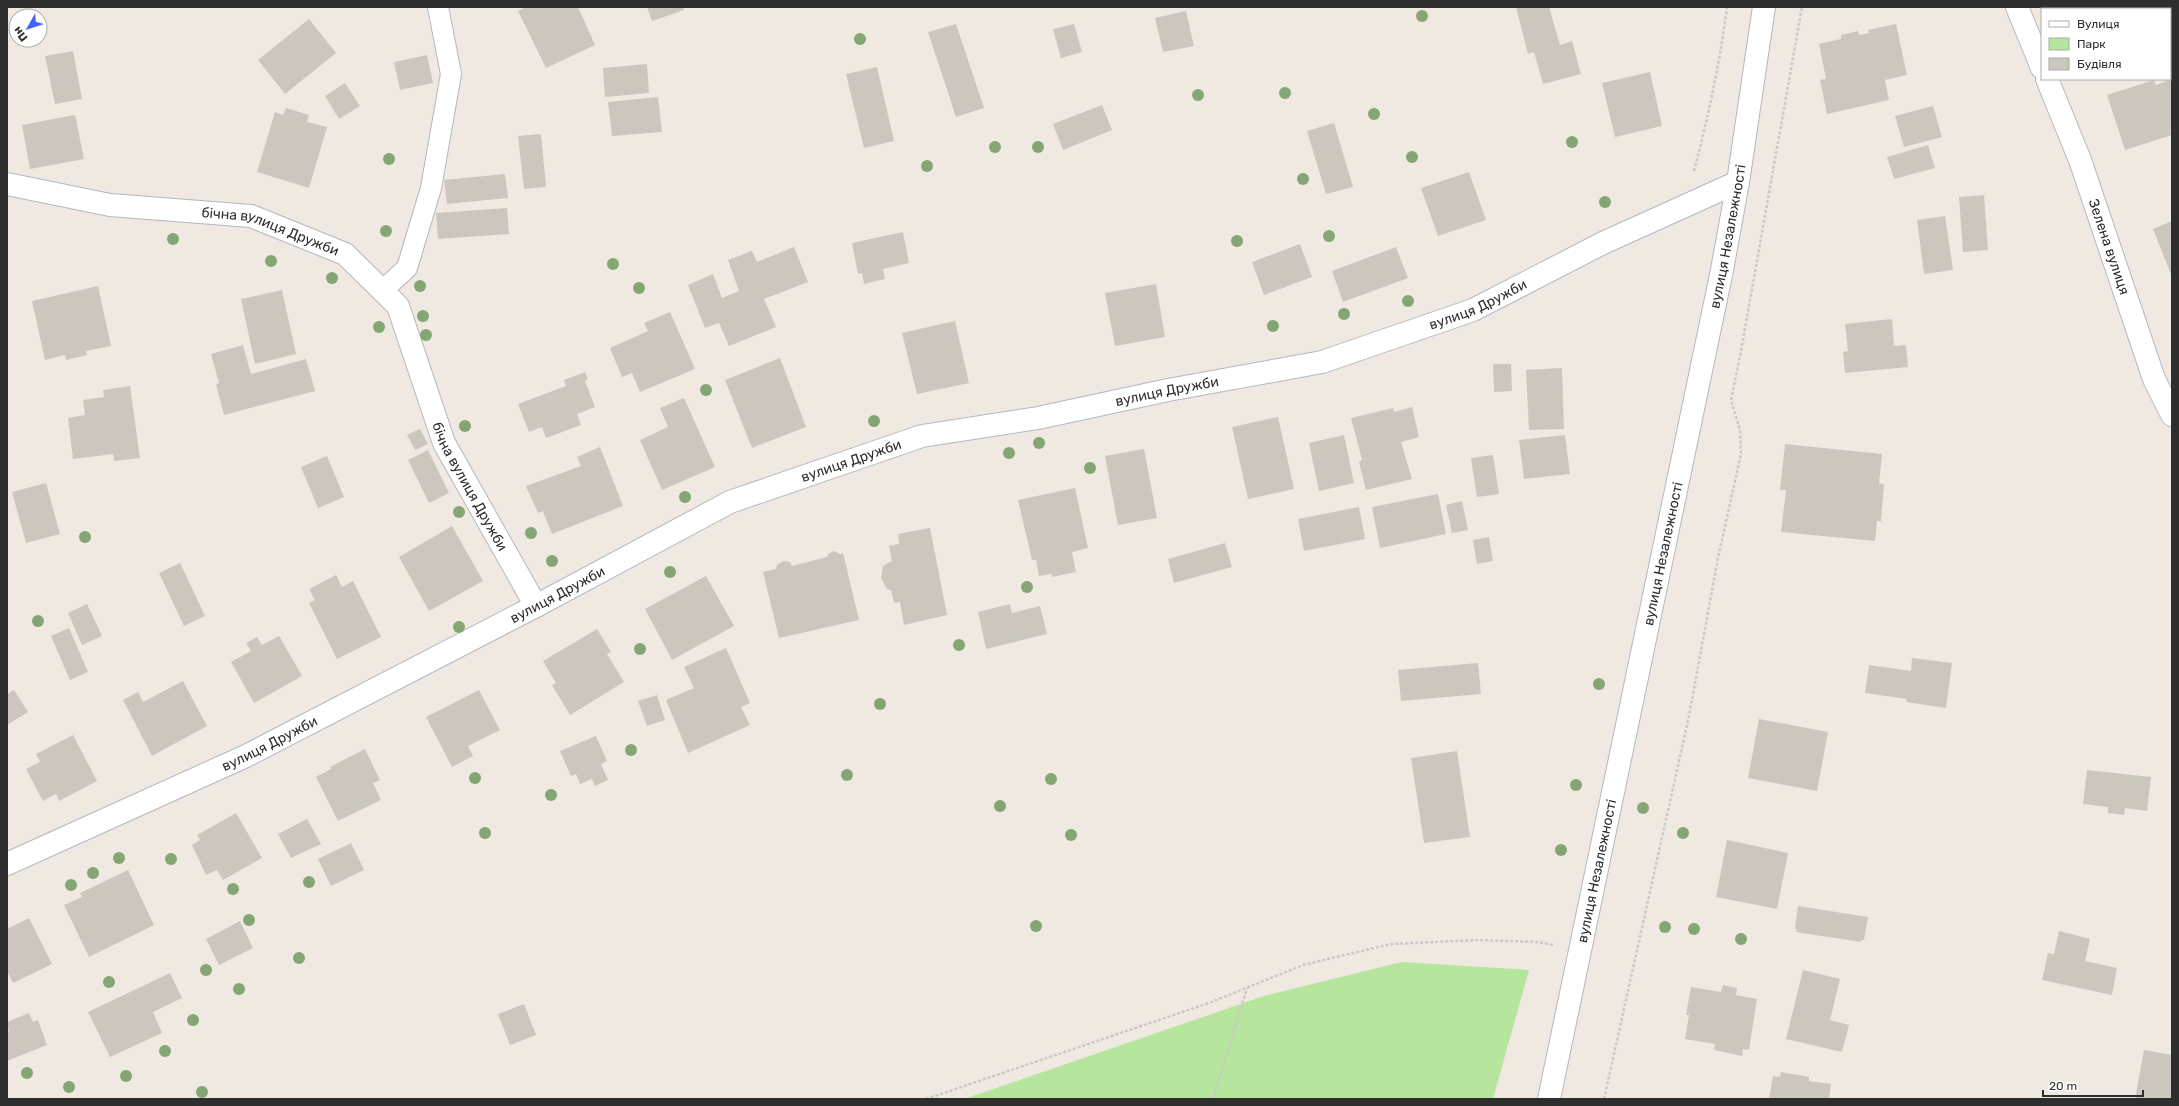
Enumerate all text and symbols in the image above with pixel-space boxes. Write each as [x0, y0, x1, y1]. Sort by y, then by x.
north arrow [8, 8, 48, 48]
legend [2041, 8, 2171, 80]
text: Вулиця [2077, 17, 2119, 31]
text: Пн [11, 24, 30, 44]
text: Парк [2077, 37, 2106, 51]
text: Будівля [2077, 57, 2122, 71]
street label: вулиця Незалежності [1706, 163, 1750, 310]
street label: Зелена вулиця [2085, 197, 2133, 297]
street label: бічна вулиця Дружби [201, 204, 342, 260]
street label: вулиця Дружби [1427, 276, 1530, 333]
street label: вулиця Дружби [1114, 373, 1220, 410]
street label: бічна вулиця Дружби [429, 420, 511, 554]
street label: вулиця Дружби [799, 436, 904, 486]
street label: вулиця Незалежності [1640, 481, 1687, 627]
street label: вулиця Дружби [507, 563, 608, 627]
street label: вулиця Дружби [219, 712, 321, 775]
street label: вулиця Незалежності [1574, 798, 1620, 944]
scale bar [2043, 1072, 2143, 1098]
text: 20 m [2049, 1079, 2077, 1093]

